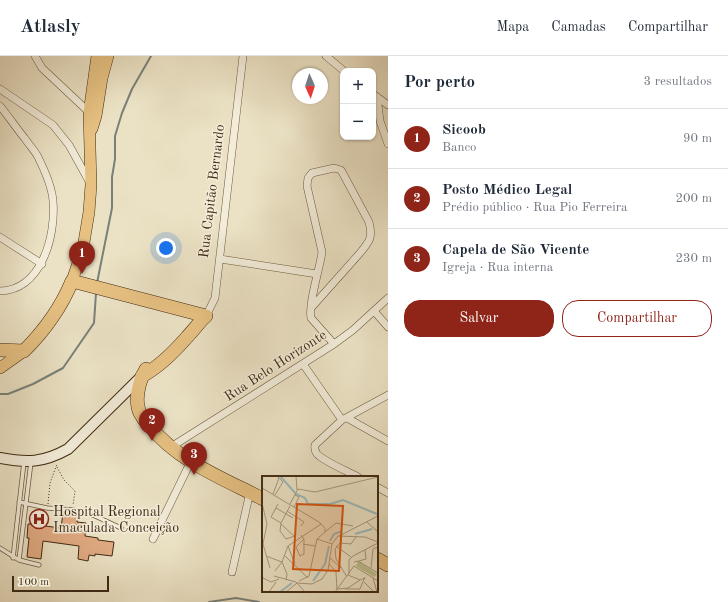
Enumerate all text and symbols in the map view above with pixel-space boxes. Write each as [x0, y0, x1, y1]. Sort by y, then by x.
text: Atlasly [20, 18, 81, 37]
text: Mapa [496, 20, 529, 34]
text: Camadas [551, 20, 606, 34]
text: Compartilhar [628, 20, 708, 34]
north arrow [292, 68, 328, 104]
map controls [340, 68, 376, 140]
button: + [340, 68, 376, 104]
text: Por perto [404, 74, 475, 91]
text: 3 resultados [644, 75, 712, 88]
button: − [340, 104, 376, 140]
street label: Rua Capitão Bernardo [197, 123, 227, 259]
text: Sicoob [442, 123, 486, 138]
text: 1 [413, 132, 421, 145]
text: 90 m [683, 132, 712, 145]
text: Banco [442, 141, 477, 154]
text: Posto Médico Legal [442, 183, 572, 198]
text: 2 [413, 192, 421, 205]
text: 200 m [675, 192, 712, 205]
text: Prédio público · Rua Pio Ferreira [442, 201, 627, 214]
your location [156, 238, 176, 258]
pin: 1 [69, 241, 95, 274]
text: Capela de São Vicente [442, 243, 589, 258]
text: 3 [413, 252, 421, 265]
text: 230 m [675, 252, 712, 265]
text: Igreja · Rua interna [442, 261, 553, 274]
button: Salvar [404, 300, 554, 337]
button: Compartilhar [562, 300, 712, 337]
street label: Rua Belo Horizonte [222, 328, 329, 404]
pin: 2 [139, 408, 165, 441]
pin: 3 [181, 442, 207, 475]
inset map [262, 476, 378, 592]
place label: Hospital Regional Imaculada Conceição [53, 505, 179, 535]
hospital icon: Hospital Regional Imaculada Conceição [28, 508, 50, 530]
scale bar [12, 574, 109, 593]
text: 100 m [18, 577, 49, 588]

